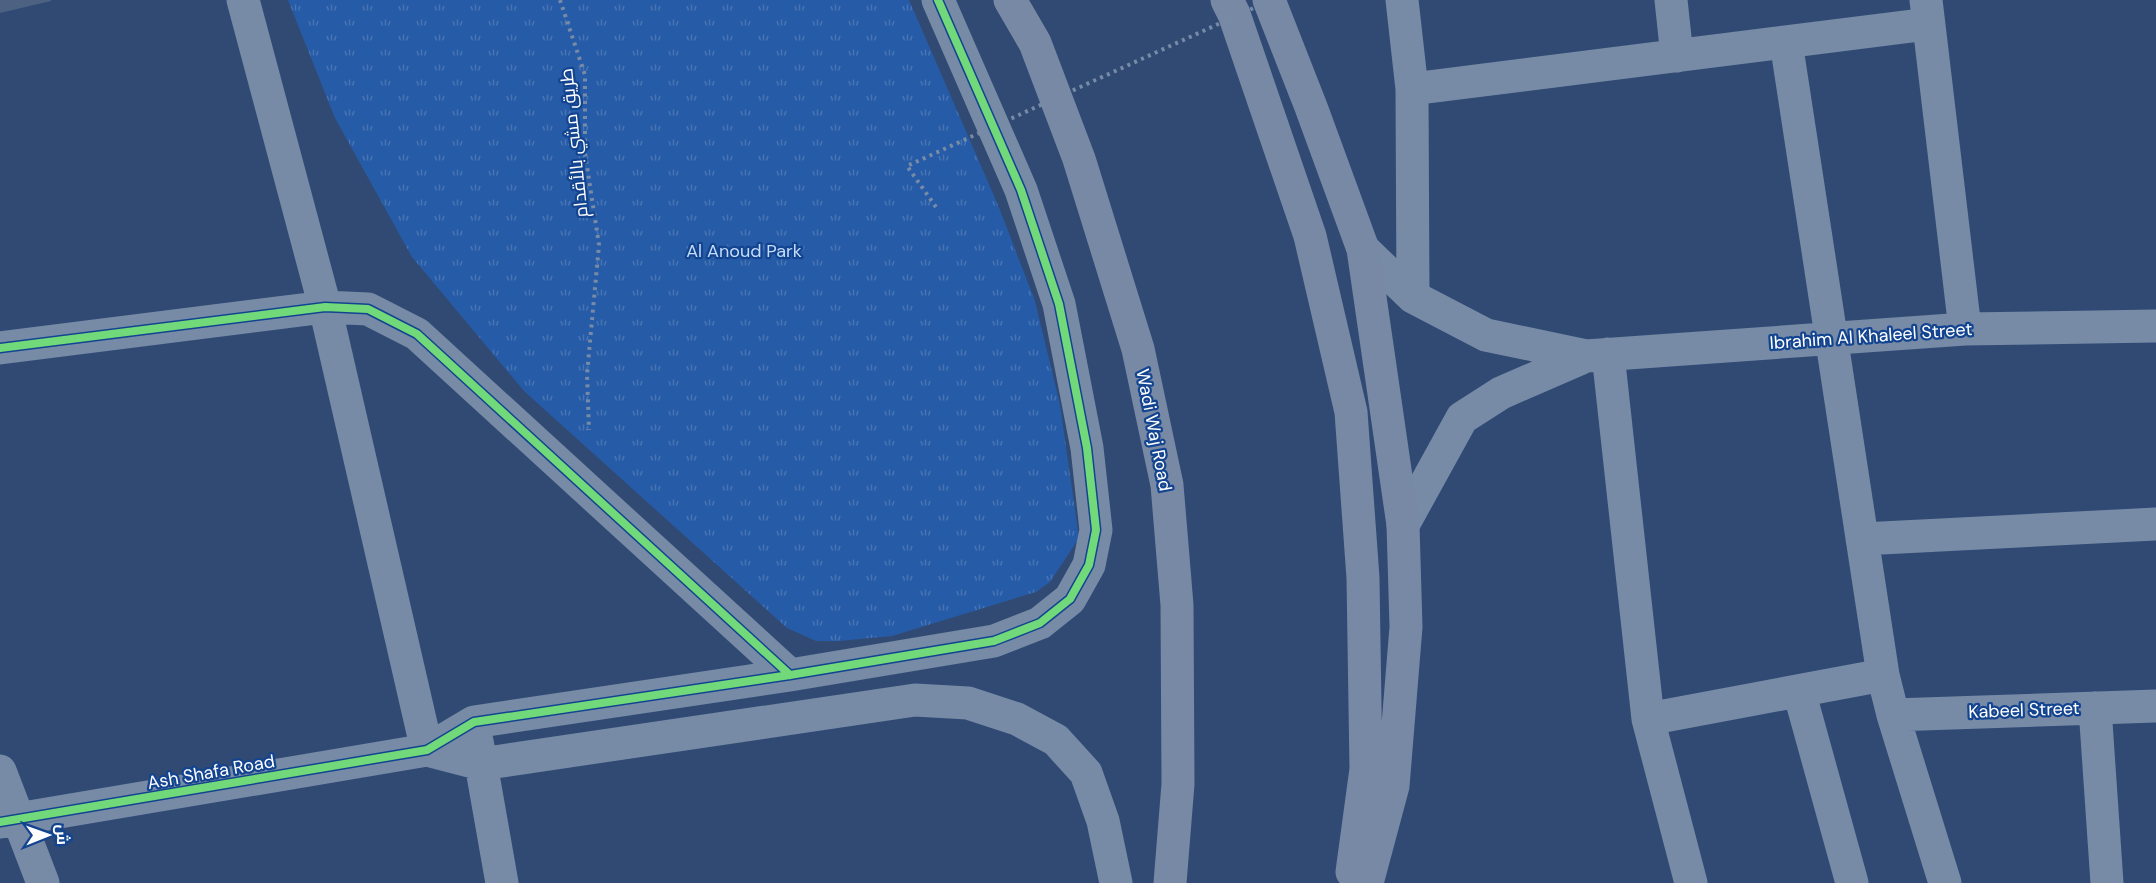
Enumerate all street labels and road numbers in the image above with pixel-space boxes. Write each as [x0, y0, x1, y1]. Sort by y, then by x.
street label: طريق مشي بالأقدام [554, 67, 595, 219]
street label: Ibrahim Al Khaleel Street [1769, 317, 1973, 355]
street label: Wadi Waj Road [1130, 367, 1178, 493]
street label: Kabeel Street [1968, 696, 2080, 724]
street label: Ash Shafa Road [145, 749, 277, 795]

